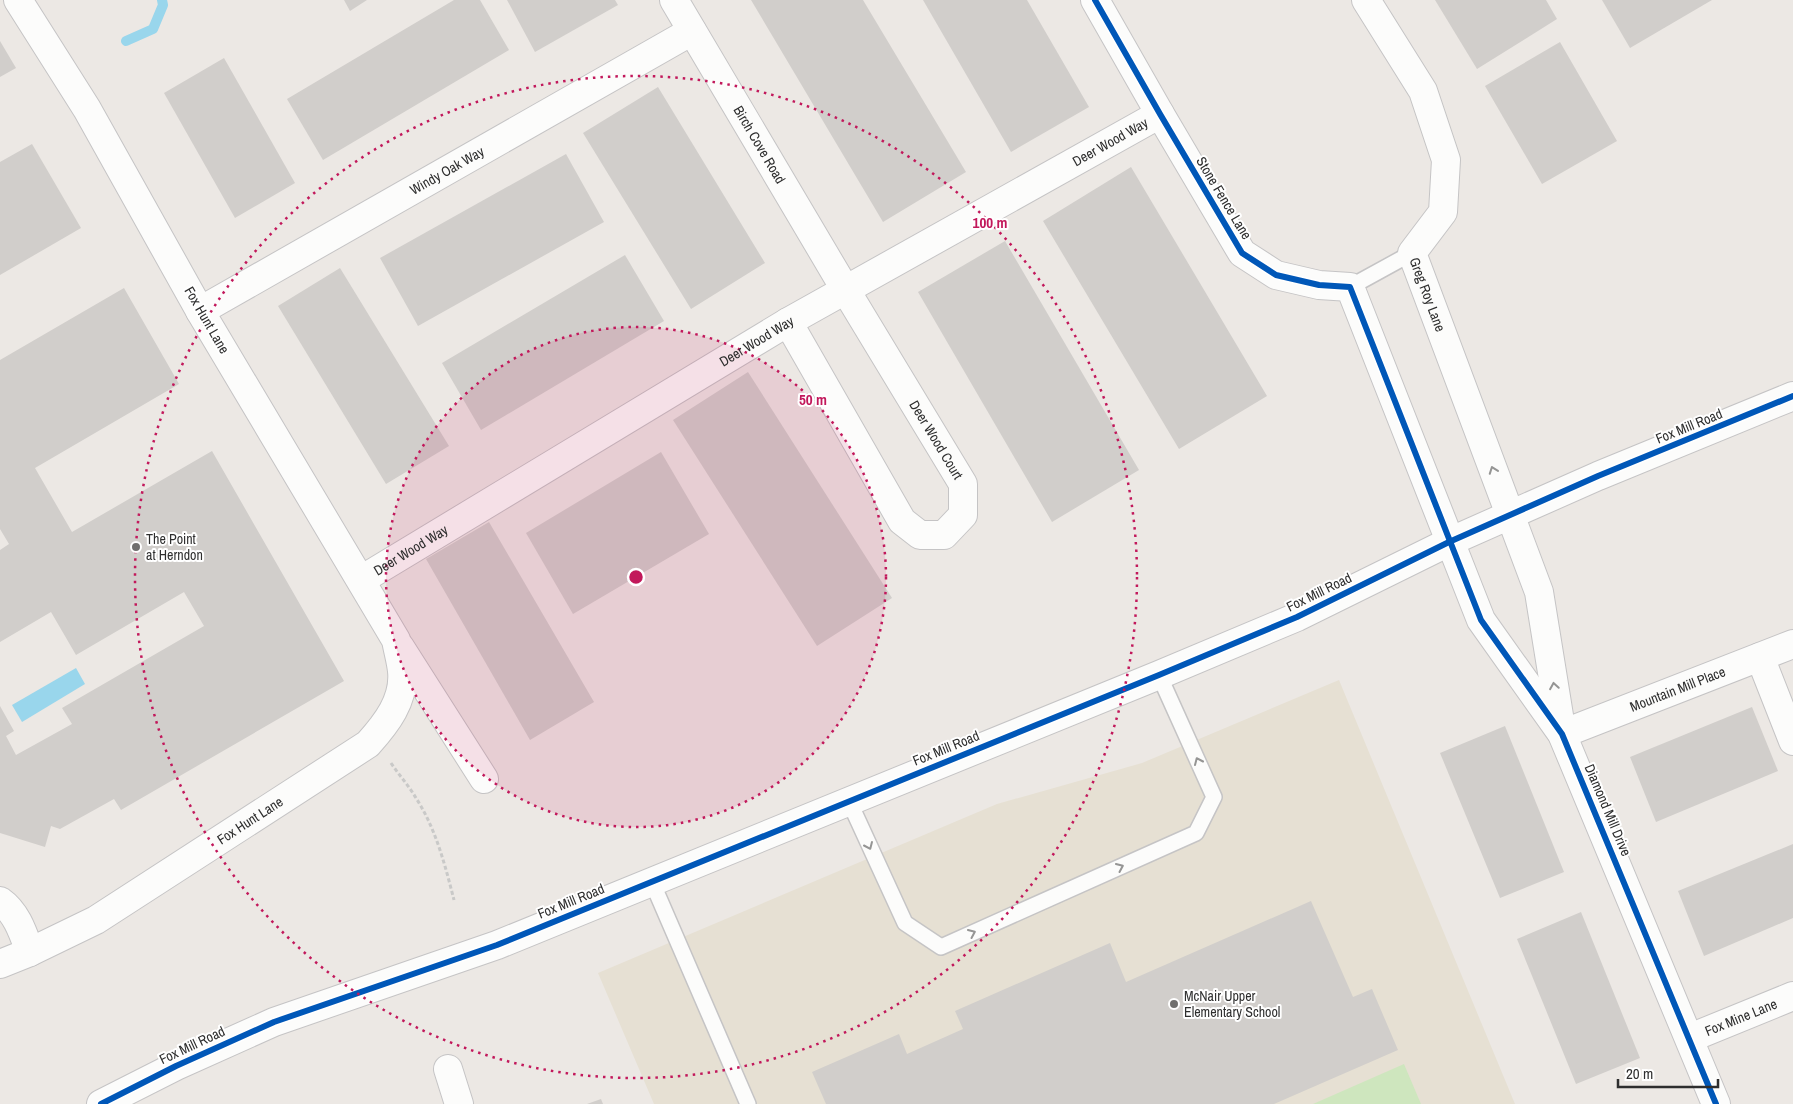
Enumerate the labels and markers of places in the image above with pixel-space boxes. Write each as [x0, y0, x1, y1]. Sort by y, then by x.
place label: The Point at Herndon [146, 530, 203, 564]
marker: The Point at Herndon [130, 541, 142, 553]
centre of rings [627, 568, 645, 586]
place label: McNair Upper Elementary School [1184, 987, 1280, 1021]
marker: McNair Upper Elementary School [1168, 998, 1180, 1010]

